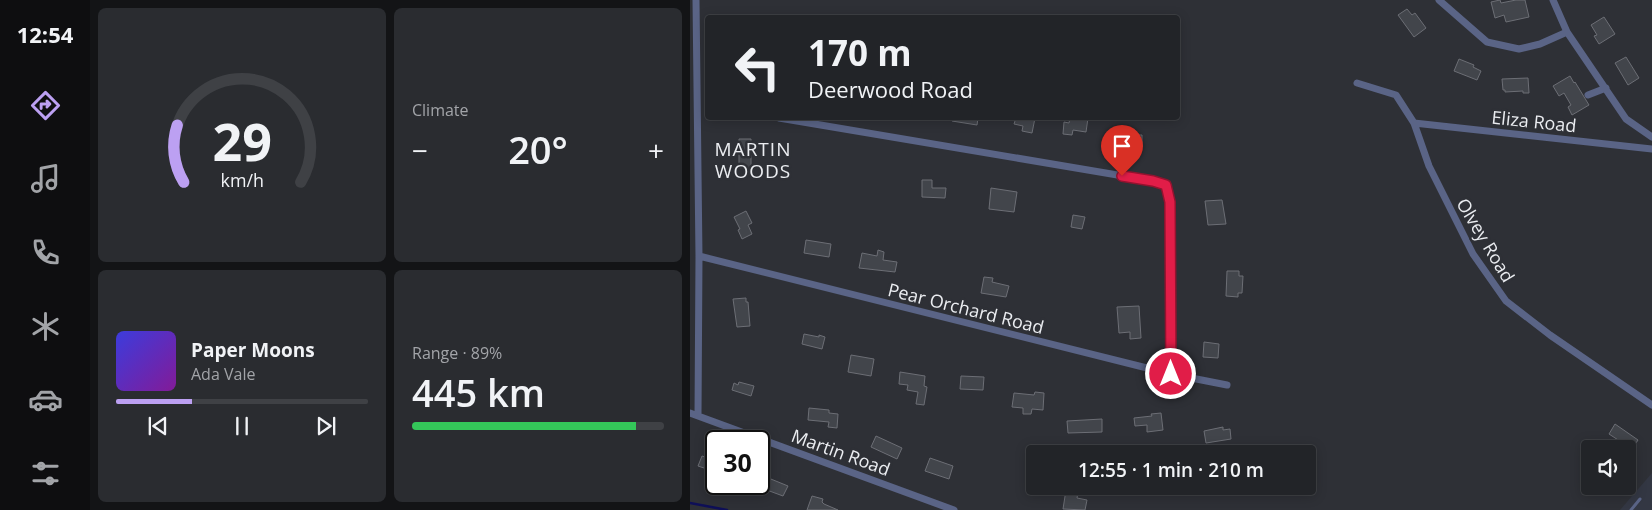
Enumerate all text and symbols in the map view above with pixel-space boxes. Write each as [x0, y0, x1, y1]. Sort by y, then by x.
text: 12:54 [17, 19, 73, 49]
text: 170 m [808, 29, 912, 76]
icon: left [725, 35, 790, 100]
text: Deerwood Road [808, 74, 973, 104]
icon: directions [28, 88, 63, 123]
text: Climate [412, 99, 469, 121]
text: 29 [212, 105, 272, 176]
street label: Eliza Road [1490, 105, 1578, 137]
text: 20° [508, 123, 568, 175]
pin [1101, 125, 1143, 176]
text: − [412, 131, 428, 169]
text: + [648, 131, 664, 169]
icon: arrive [1108, 132, 1136, 160]
district label: MARTIN WOODS [715, 136, 791, 184]
icon: music [28, 161, 63, 196]
text: km/h [220, 168, 264, 192]
street label: Olvey Road [1451, 193, 1521, 287]
icon: phone [28, 235, 63, 270]
street label: Pear Orchard Road [885, 277, 1047, 339]
icon: climate [28, 309, 63, 344]
text: Paper Moons [191, 337, 315, 363]
text: Range · 89% [412, 342, 502, 364]
position arrow [1144, 347, 1196, 399]
text: Ada Vale [191, 363, 255, 385]
text: 445 km [412, 366, 545, 418]
icon: car [28, 382, 63, 417]
icon: previous [144, 412, 172, 440]
icon: pause [228, 412, 256, 440]
icon: next [312, 412, 340, 440]
street label: Martin Road [788, 423, 894, 481]
speed limit sign: 30 [705, 430, 770, 495]
map controls [1581, 440, 1636, 495]
button: sound [1581, 440, 1636, 495]
icon: filters [28, 456, 63, 491]
text: 12:55 · 1 min · 210 m [1078, 457, 1264, 483]

